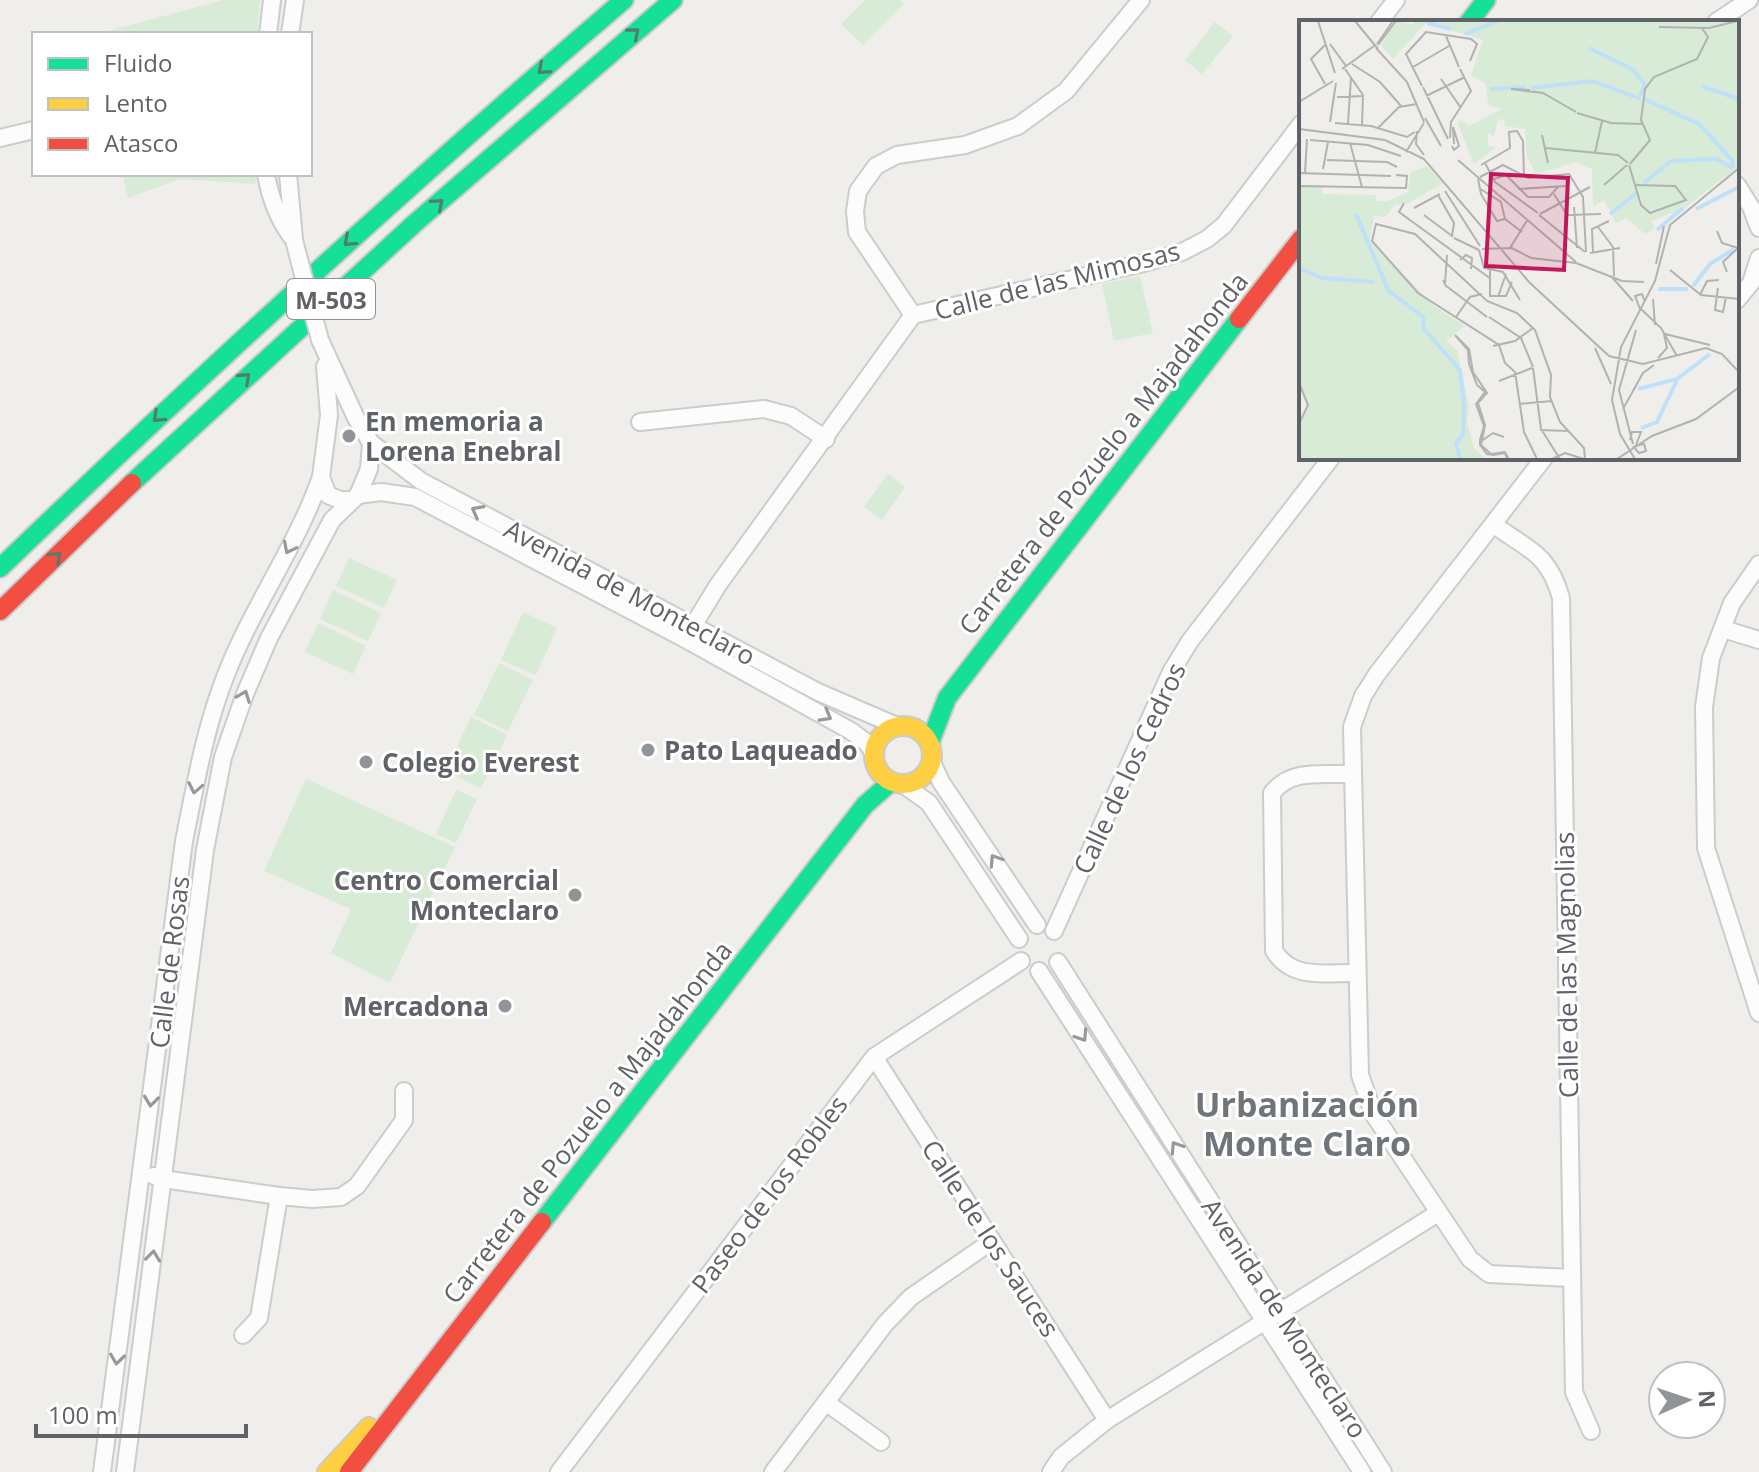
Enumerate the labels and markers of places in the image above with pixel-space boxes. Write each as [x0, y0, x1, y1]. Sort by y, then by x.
place label: En memoria a Lorena Enebral [365, 403, 561, 469]
marker: En memoria a Lorena Enebral [340, 427, 358, 445]
place label: Pato Laqueado [664, 732, 858, 768]
marker: Pato Laqueado [639, 741, 657, 759]
place label: Colegio Everest [382, 744, 580, 780]
marker: Colegio Everest [357, 753, 375, 771]
place label: Centro Comercial Monteclaro [334, 862, 559, 928]
marker: Centro Comercial Monteclaro [566, 886, 584, 904]
place label: Mercadona [343, 988, 489, 1024]
marker: Mercadona [496, 997, 514, 1015]

